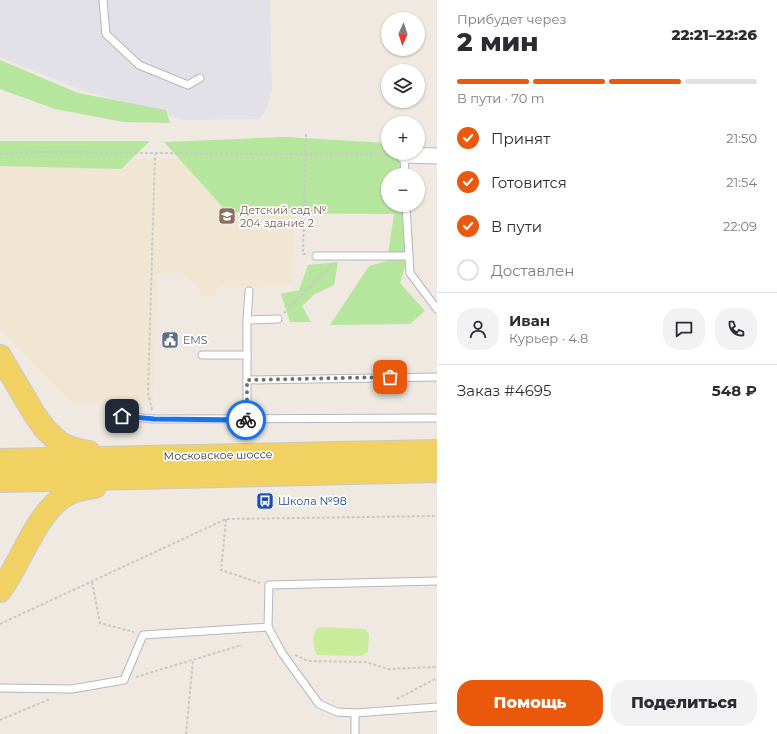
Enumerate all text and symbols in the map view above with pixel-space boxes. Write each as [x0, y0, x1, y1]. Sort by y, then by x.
text: Прибудет через [457, 11, 566, 27]
north arrow [381, 12, 425, 56]
map controls [381, 12, 425, 212]
text: 22:21–22:26 [672, 25, 757, 44]
text: 2 мин [457, 26, 539, 58]
button: layers [381, 64, 425, 108]
text: В пути · 70 m [457, 90, 545, 106]
button: + [381, 116, 425, 160]
icon: check [457, 127, 479, 149]
text: Принят [491, 129, 550, 148]
text: 21:50 [726, 130, 757, 146]
button: − [381, 168, 425, 212]
icon: check [457, 171, 479, 193]
text: Готовится [491, 173, 567, 192]
text: 21:54 [726, 174, 757, 190]
place label: Детский сад № 204 здание 2 [240, 203, 327, 230]
school or university icon: Детский сад № 204 здание 2 [217, 206, 237, 226]
icon: check [457, 215, 479, 237]
text: В пути [491, 217, 542, 236]
text: 22:09 [723, 218, 757, 234]
text: Доставлен [491, 261, 574, 280]
button: person [457, 308, 499, 350]
button: chat [663, 308, 705, 350]
button: phone [715, 308, 757, 350]
text: Иван [509, 311, 550, 330]
public building icon: EMS [160, 330, 180, 350]
text: Курьер · 4.8 [509, 330, 588, 346]
place label: EMS [183, 333, 208, 347]
pin [373, 360, 407, 394]
icon: bag [379, 366, 401, 388]
text: Заказ #4695 [457, 381, 551, 400]
text: 548 ₽ [712, 381, 757, 400]
pin [105, 399, 139, 433]
courier [226, 400, 266, 440]
icon: home [111, 405, 133, 427]
icon: bike [235, 409, 257, 431]
street label: Московское шоссе [163, 447, 273, 463]
bus stop icon: Школа №98 [255, 491, 275, 511]
place label: Школа №98 [278, 494, 347, 508]
button: Помощь [457, 680, 603, 726]
button: Поделиться [611, 680, 757, 726]

